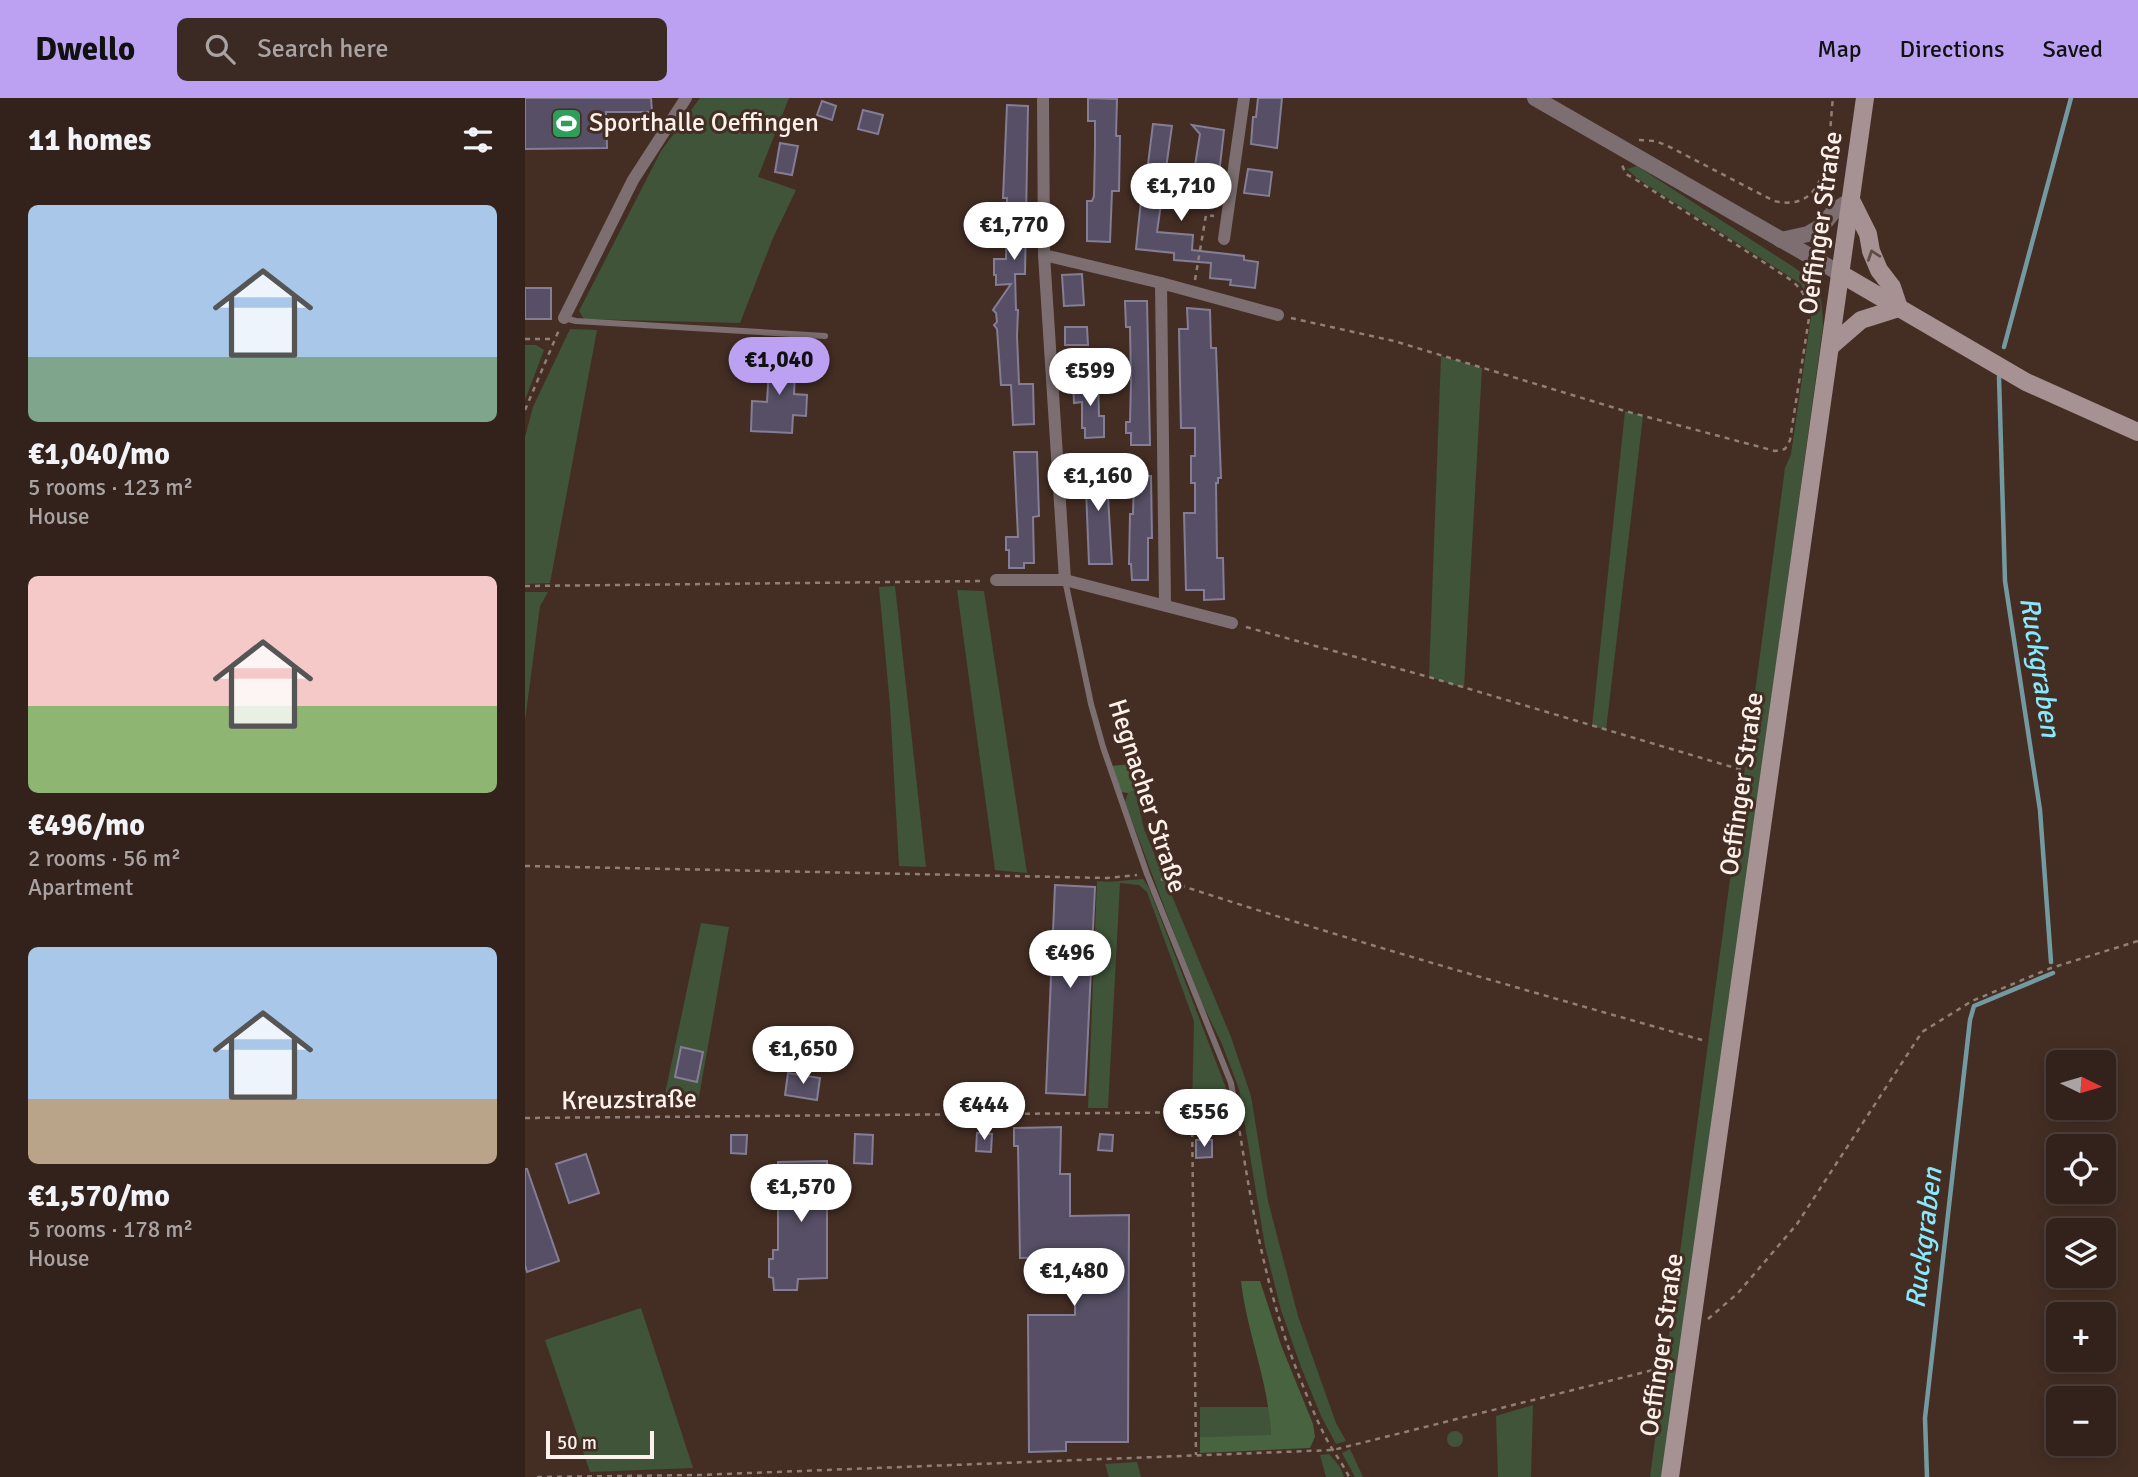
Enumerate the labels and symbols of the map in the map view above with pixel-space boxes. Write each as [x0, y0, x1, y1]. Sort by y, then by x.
sports icon: Sporthalle Oeffingen [549, 106, 583, 140]
place label: Sporthalle Oeffingen [589, 107, 819, 139]
street label: Oeffinger Straße [1792, 129, 1850, 317]
pin: €1,710 [1124, 164, 1238, 223]
pin: €1,770 [957, 202, 1071, 262]
one-way arrow [1867, 249, 1881, 262]
pin: €1,040 [722, 338, 836, 397]
pin: €599 [1049, 348, 1131, 408]
pin: €1,160 [1041, 454, 1155, 513]
water label: Ruckgraben [2012, 594, 2068, 740]
street label: Oeffinger Straße [1713, 690, 1771, 878]
street label: Hegnacher Straße [1101, 695, 1193, 897]
pin: €496 [1029, 930, 1111, 990]
pin: €1,650 [746, 1026, 860, 1086]
north arrow [2046, 1050, 2116, 1120]
pin: €444 [943, 1082, 1025, 1142]
street label: Kreuzstraße [561, 1083, 697, 1117]
pin: €556 [1163, 1090, 1245, 1149]
pin: €1,570 [744, 1164, 858, 1224]
water label: Ruckgraben [1899, 1165, 1950, 1310]
pin: €1,480 [1017, 1248, 1131, 1308]
street label: Oeffinger Straße [1633, 1251, 1691, 1439]
scale bar [546, 1428, 655, 1460]

